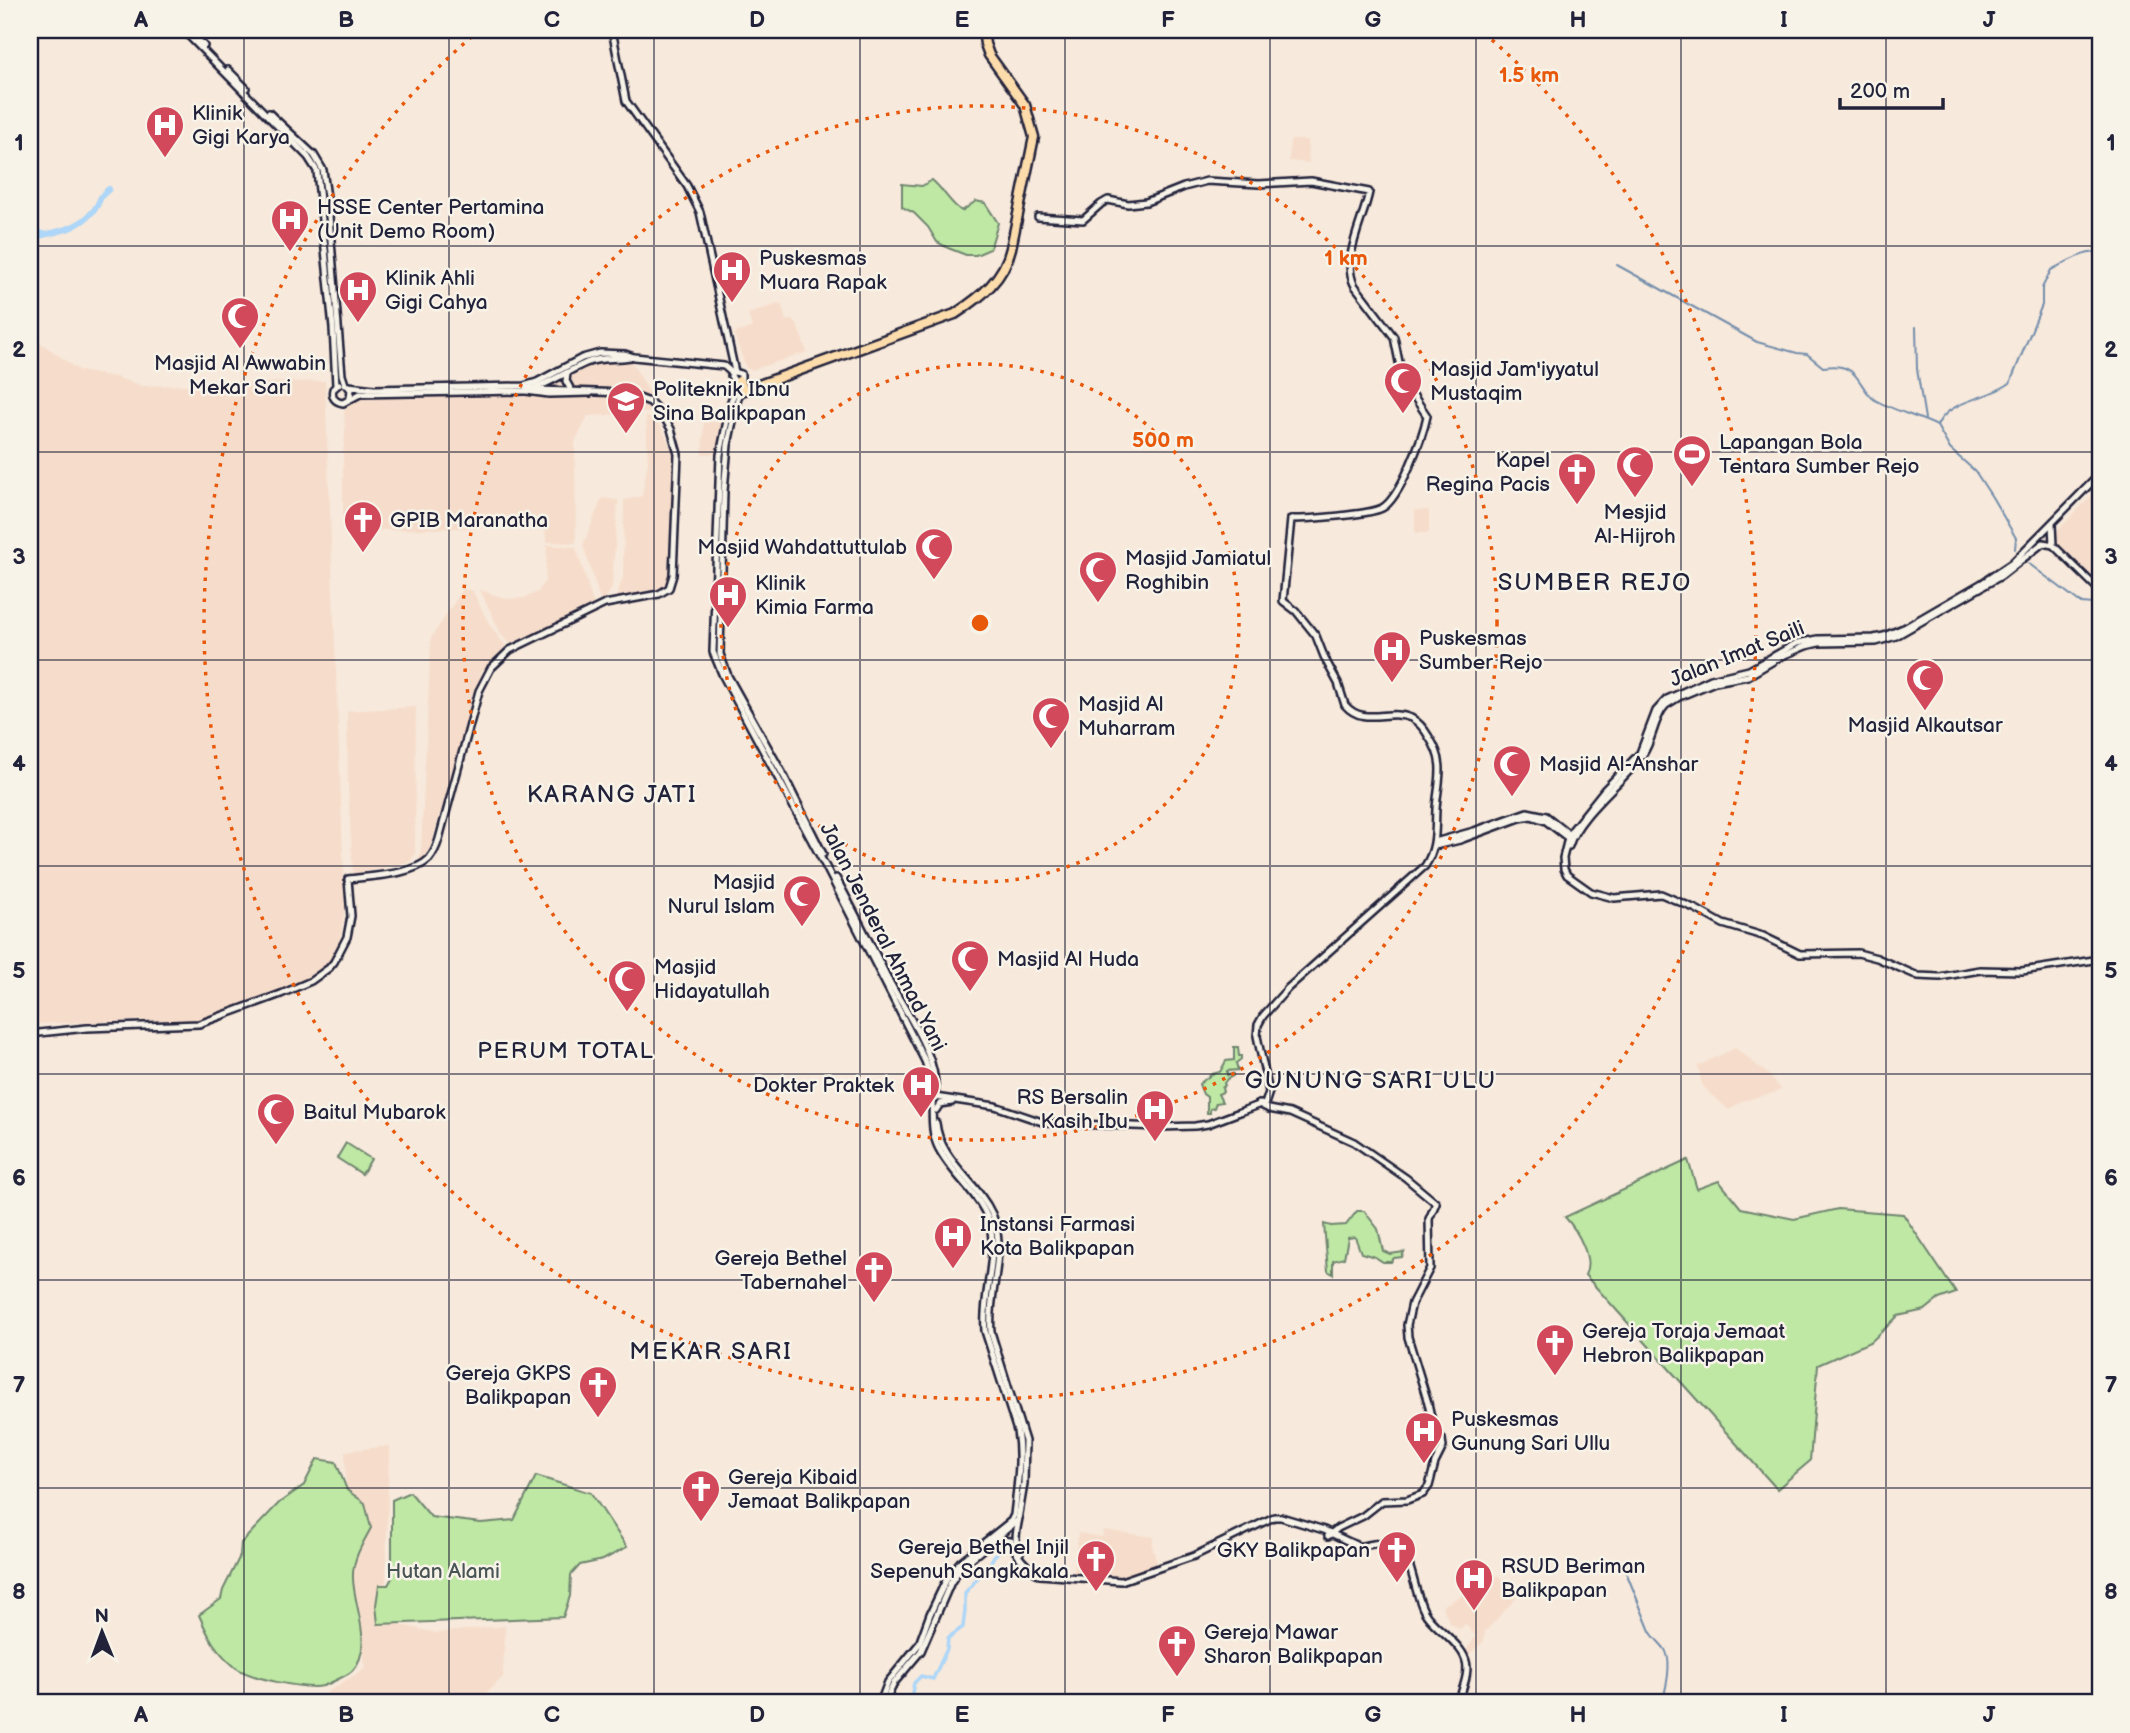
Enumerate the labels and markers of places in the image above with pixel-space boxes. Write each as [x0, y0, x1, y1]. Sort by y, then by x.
place label: Klinik Gigi Karya [192, 101, 290, 150]
hospital icon: Klinik Gigi Karya [144, 104, 186, 159]
place label: HSSE Center Pertamina (Unit Demo Room) [317, 195, 544, 244]
hospital icon: HSSE Center Pertamina (Unit Demo Room) [269, 198, 311, 253]
place label: Puskesmas Muara Rapak [759, 246, 887, 295]
hospital icon: Puskesmas Muara Rapak [711, 249, 753, 304]
place label: Klinik Ahli Gigi Cahya [385, 266, 488, 315]
hospital icon: Klinik Ahli Gigi Cahya [337, 269, 379, 324]
mosque icon: Masjid Al Awwabin Mekar Sari [219, 295, 261, 350]
place label: Masjid Al Awwabin Mekar Sari [154, 351, 326, 400]
place label: Masjid Jam'iyyatul Mustaqim [1430, 357, 1599, 406]
mosque icon: Masjid Jam'iyyatul Mustaqim [1382, 360, 1424, 415]
place label: Politeknik Ibnu Sina Balikpapan [653, 377, 806, 426]
school or university icon: Politeknik Ibnu Sina Balikpapan [605, 380, 647, 435]
place label: Lapangan Bola Tentara Sumber Rejo [1719, 430, 1920, 479]
sports icon: Lapangan Bola Tentara Sumber Rejo [1671, 433, 1713, 488]
mosque icon: Mesjid Al-Hijroh [1614, 444, 1656, 499]
place label: Kapel Regina Pacis [1425, 448, 1550, 497]
church icon: Kapel Regina Pacis [1556, 451, 1598, 506]
church icon: GPIB Maranatha [342, 499, 384, 554]
place label: Mesjid Al-Hijroh [1594, 500, 1676, 549]
place label: GPIB Maranatha [390, 508, 548, 533]
mosque icon: Masjid Wahdattuttulab [913, 526, 955, 581]
place label: Masjid Wahdattuttulab [697, 535, 907, 560]
place label: Masjid Jamiatul Roghibin [1125, 546, 1271, 595]
mosque icon: Masjid Jamiatul Roghibin [1077, 549, 1119, 604]
place label: Klinik Kimia Farma [755, 571, 874, 620]
hospital icon: Klinik Kimia Farma [707, 574, 749, 629]
centre of rings [968, 611, 992, 635]
place label: Puskesmas Sumber Rejo [1419, 626, 1543, 675]
hospital icon: Puskesmas Sumber Rejo [1371, 629, 1413, 684]
mosque icon: Masjid Alkautsar [1904, 657, 1946, 712]
place label: Masjid Al Muharram [1078, 692, 1175, 741]
mosque icon: Masjid Al Muharram [1030, 695, 1072, 750]
place label: Masjid Alkautsar [1847, 713, 2003, 738]
mosque icon: Masjid Al-Anshar [1491, 743, 1533, 798]
place label: Masjid Al-Anshar [1539, 752, 1699, 777]
place label: Masjid Nurul Islam [667, 870, 775, 919]
mosque icon: Masjid Nurul Islam [781, 873, 823, 928]
mosque icon: Masjid Al Huda [949, 938, 991, 993]
place label: Masjid Al Huda [997, 947, 1139, 972]
place label: Masjid Hidayatullah [654, 955, 770, 1004]
mosque icon: Masjid Hidayatullah [606, 958, 648, 1013]
hospital icon: Dokter Praktek [900, 1064, 942, 1119]
place label: Dokter Praktek [753, 1073, 895, 1098]
place label: RS Bersalin Kasih Ibu [1017, 1085, 1128, 1134]
hospital icon: RS Bersalin Kasih Ibu [1134, 1088, 1176, 1143]
mosque icon: Baitul Mubarok [255, 1091, 297, 1146]
place label: Baitul Mubarok [303, 1100, 446, 1125]
place label: Instansi Farmasi Kota Balikpapan [980, 1212, 1135, 1261]
hospital icon: Instansi Farmasi Kota Balikpapan [932, 1215, 974, 1270]
place label: Gereja Bethel Tabernahel [715, 1246, 847, 1295]
church icon: Gereja Bethel Tabernahel [853, 1249, 895, 1304]
place label: Gereja Toraja Jemaat Hebron Balikpapan [1582, 1319, 1786, 1368]
church icon: Gereja Toraja Jemaat Hebron Balikpapan [1534, 1322, 1576, 1377]
place label: Gereja GKPS Balikpapan [445, 1361, 571, 1410]
church icon: Gereja GKPS Balikpapan [577, 1364, 619, 1419]
place label: Puskesmas Gunung Sari Ullu [1451, 1407, 1610, 1456]
hospital icon: Puskesmas Gunung Sari Ullu [1403, 1410, 1445, 1465]
place label: Gereja Kibaid Jemaat Balikpapan [728, 1465, 910, 1514]
church icon: Gereja Kibaid Jemaat Balikpapan [680, 1468, 722, 1523]
church icon: GKY Balikpapan [1376, 1529, 1418, 1584]
place label: Gereja Bethel Injil Sepenuh Sangkakala [870, 1535, 1069, 1584]
church icon: Gereja Bethel Injil Sepenuh Sangkakala [1075, 1538, 1117, 1593]
place label: GKY Balikpapan [1217, 1538, 1370, 1563]
place label: RSUD Beriman Balikpapan [1501, 1554, 1645, 1603]
hospital icon: RSUD Beriman Balikpapan [1453, 1557, 1495, 1612]
place label: Gereja Mawar Sharon Balikpapan [1204, 1620, 1383, 1669]
church icon: Gereja Mawar Sharon Balikpapan [1156, 1623, 1198, 1678]

